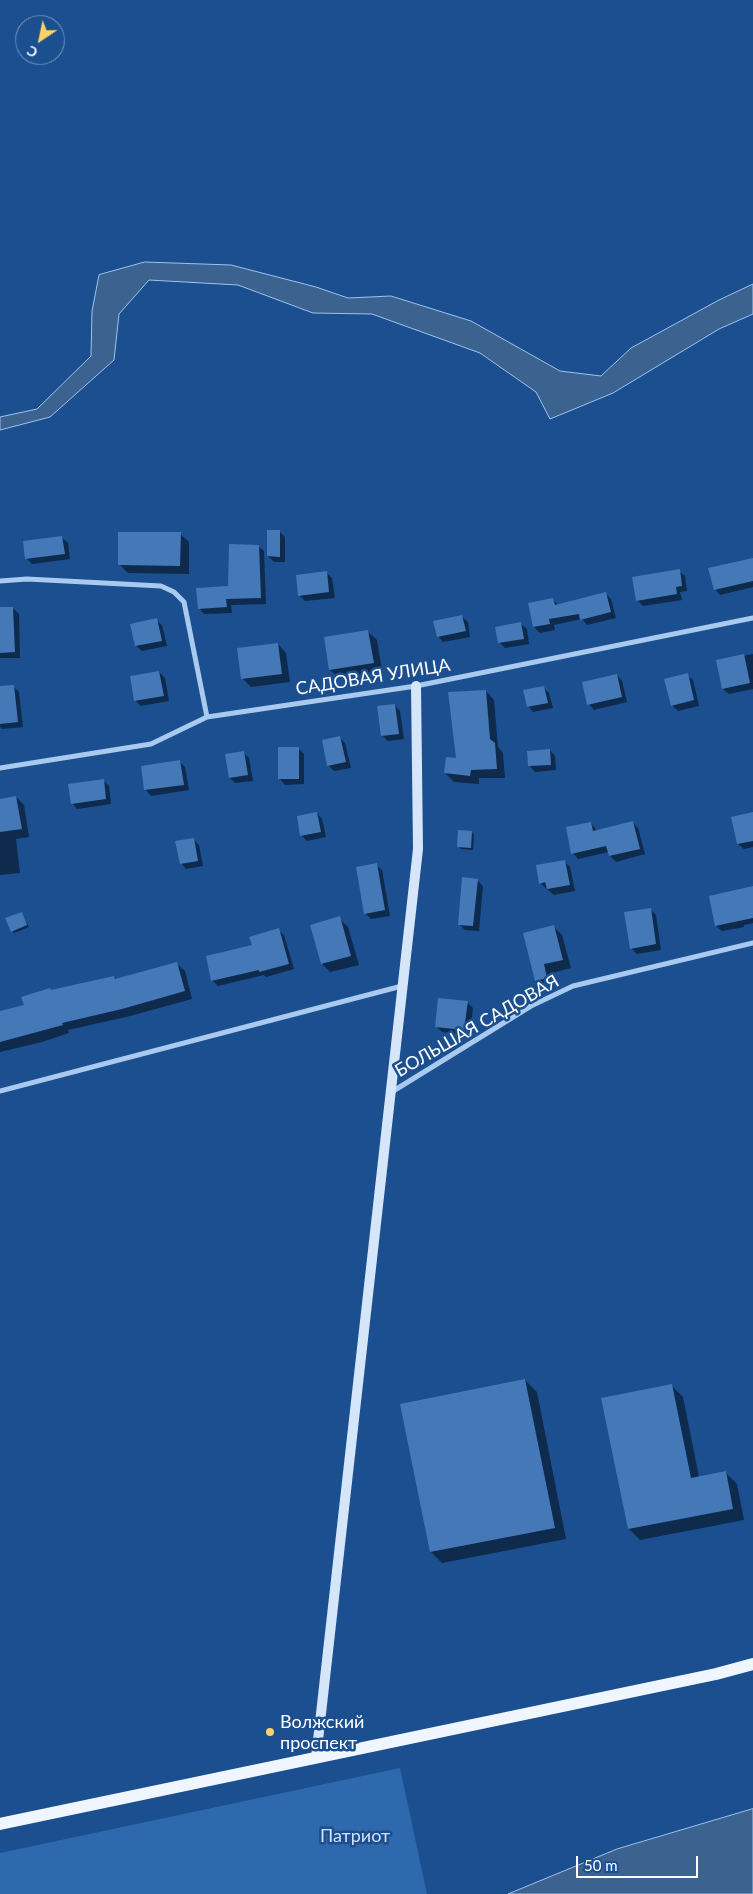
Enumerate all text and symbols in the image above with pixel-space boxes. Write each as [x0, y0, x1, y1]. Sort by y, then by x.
north arrow [15, 15, 65, 65]
text: С [23, 42, 40, 62]
street label: САДОВАЯ УЛИЦА [294, 654, 452, 700]
street label: БОЛЬШАЯ САДОВАЯ [391, 970, 563, 1082]
place label: Волжский проспект [280, 1711, 364, 1754]
marker: Волжский проспект [264, 1726, 276, 1738]
park label: Патриот [320, 1825, 390, 1847]
scale bar [578, 1846, 700, 1878]
text: 50 m [584, 1856, 618, 1874]

